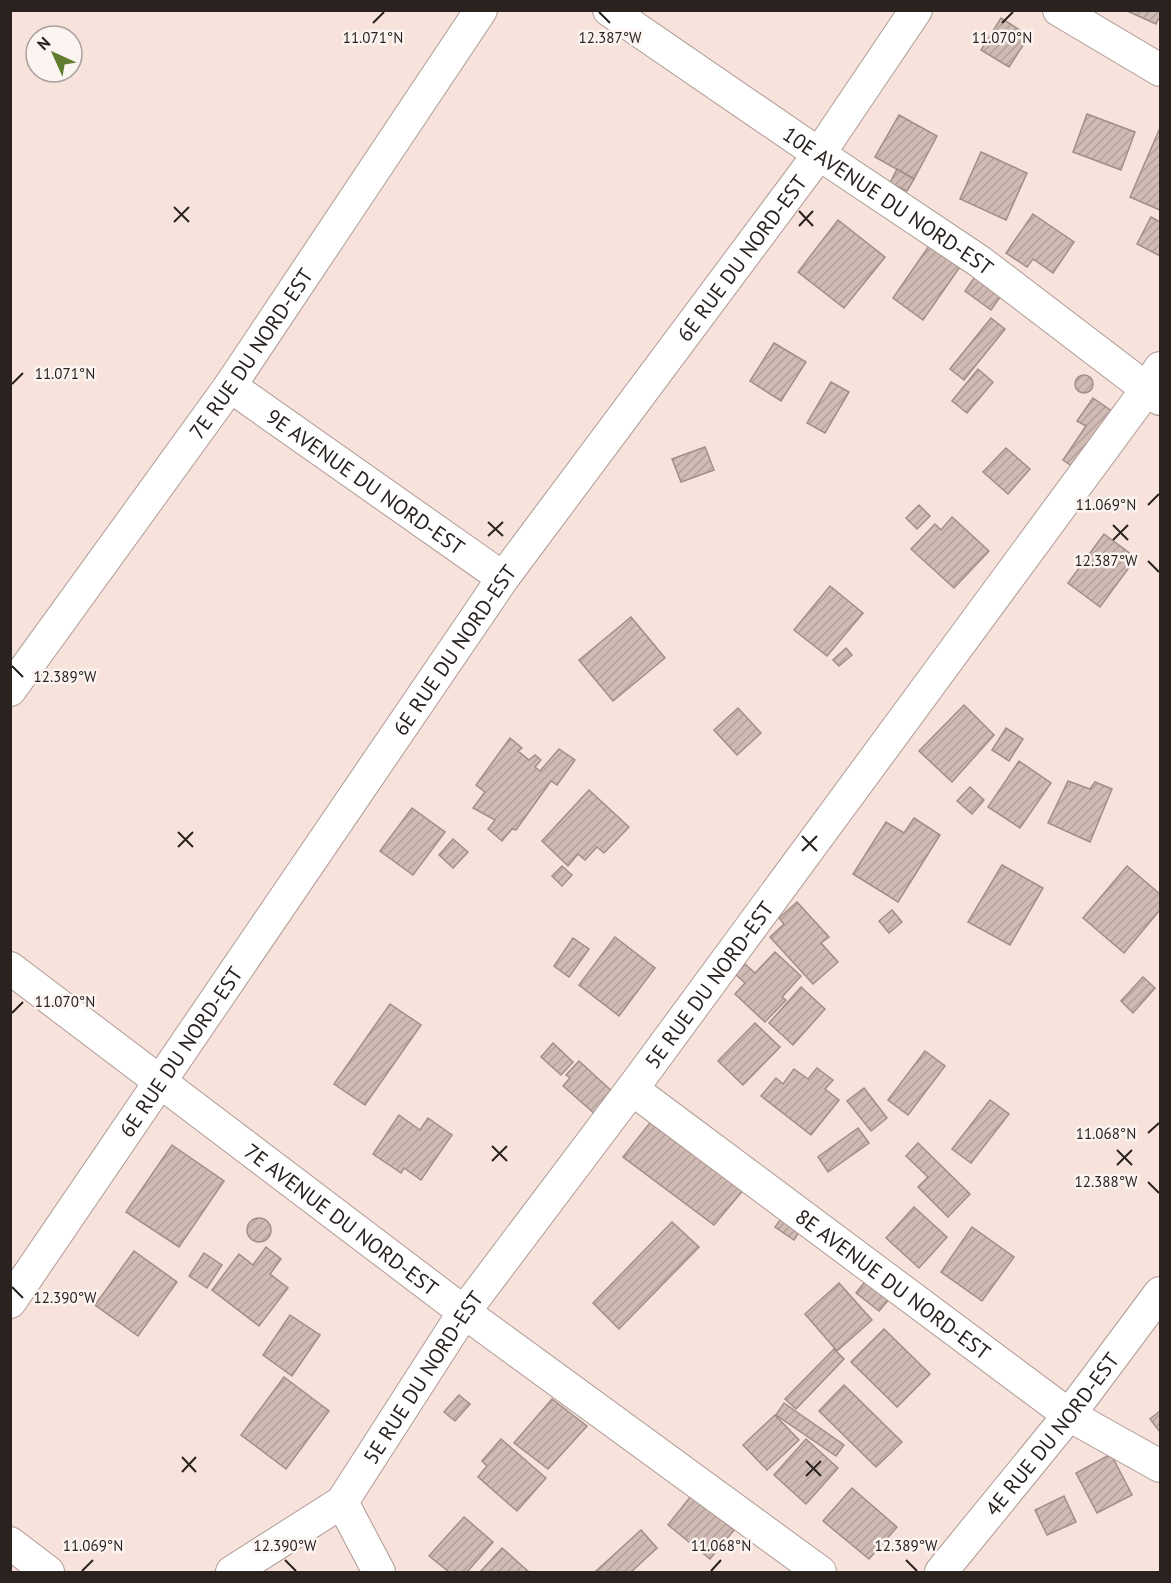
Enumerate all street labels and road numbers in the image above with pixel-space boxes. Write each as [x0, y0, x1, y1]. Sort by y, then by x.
street label: 10E AVENUE DU NORD-EST [778, 120, 999, 281]
street label: 6E RUE DU NORD-EST [671, 169, 813, 347]
street label: 7E RUE DU NORD-EST [183, 262, 319, 444]
street label: 9E AVENUE DU NORD-EST [261, 402, 470, 561]
street label: 6E RUE DU NORD-EST [386, 559, 522, 740]
street label: 5E RUE DU NORD-EST [638, 895, 779, 1073]
street label: 6E RUE DU NORD-EST [113, 961, 248, 1142]
street label: 7E AVENUE DU NORD-EST [239, 1137, 444, 1302]
street label: 8E AVENUE DU NORD-EST [791, 1202, 996, 1366]
street label: 5E RUE DU NORD-EST [357, 1285, 489, 1469]
street label: 4E RUE DU NORD-EST [979, 1347, 1125, 1521]

